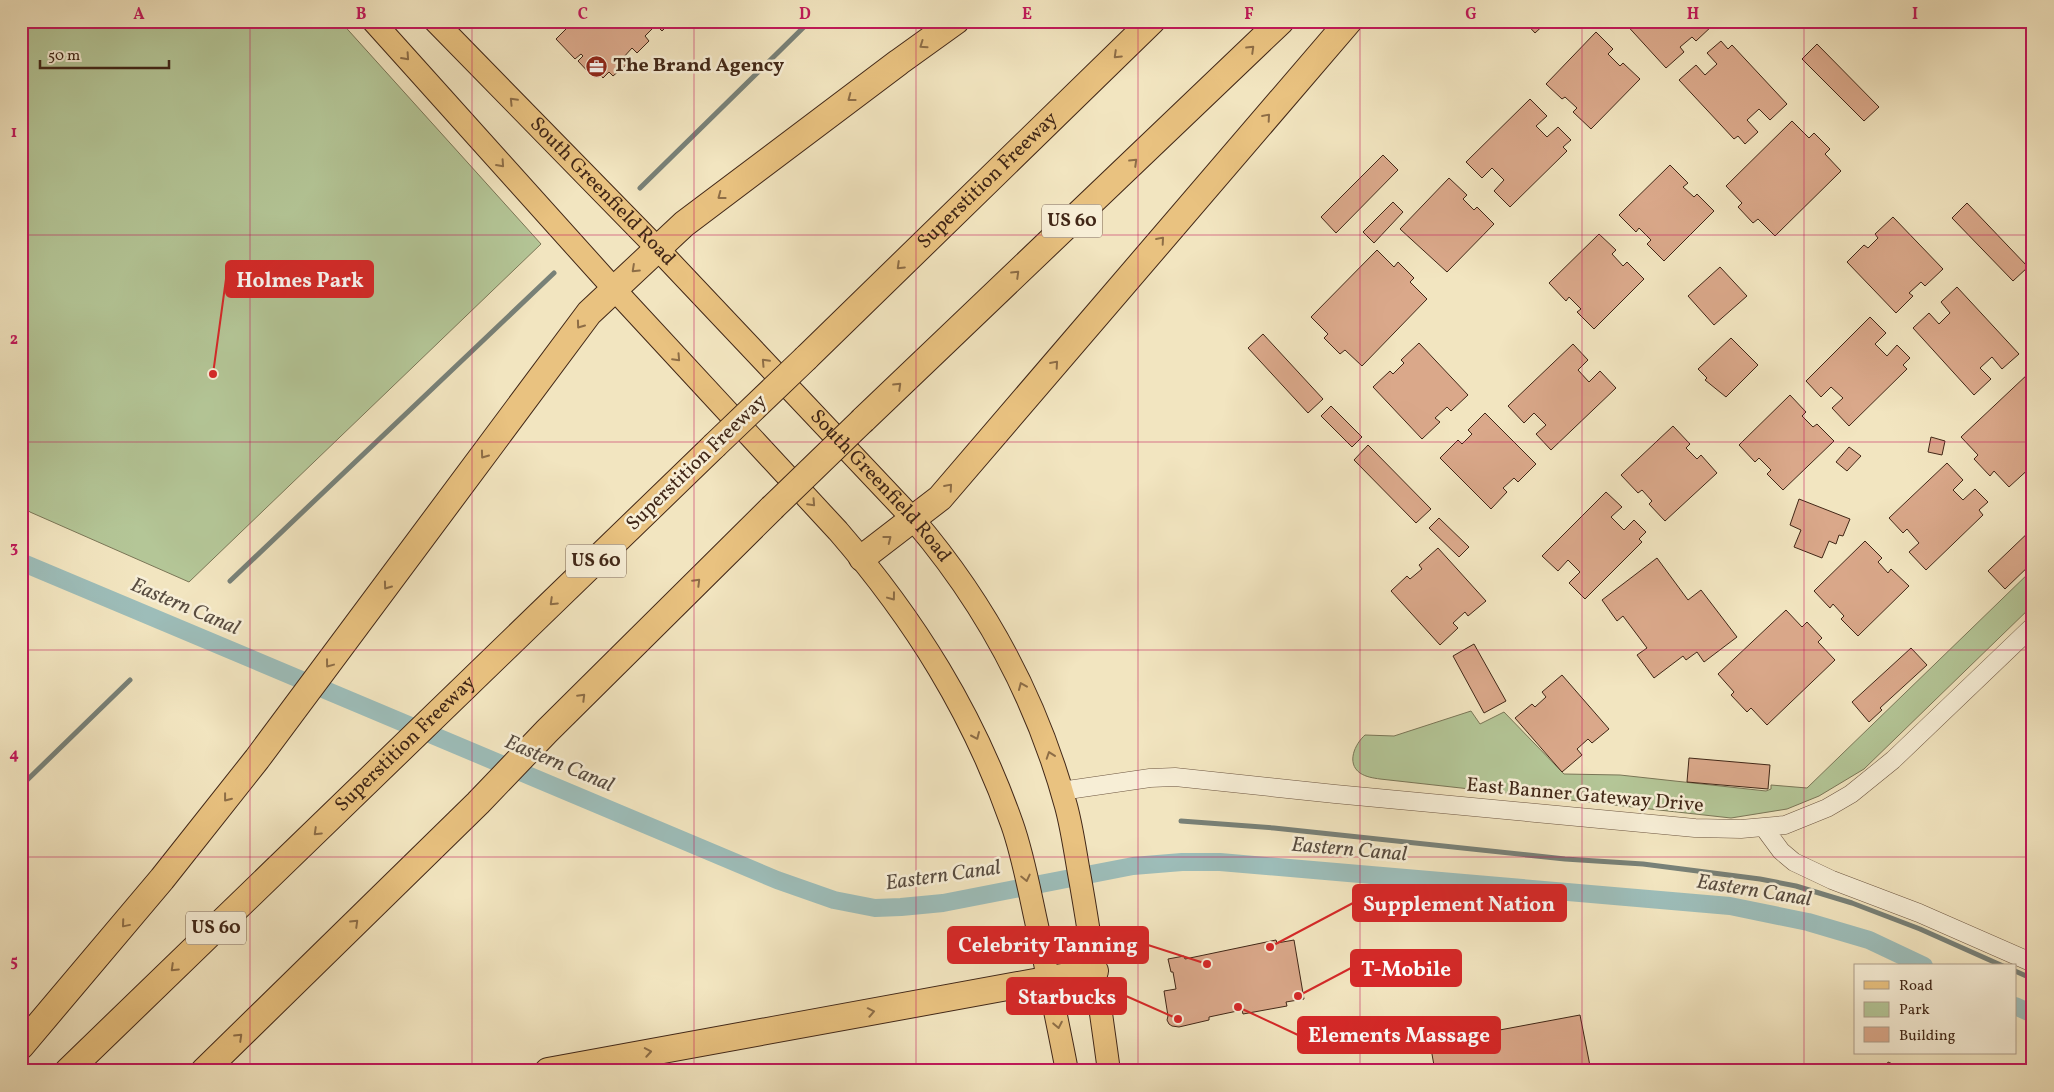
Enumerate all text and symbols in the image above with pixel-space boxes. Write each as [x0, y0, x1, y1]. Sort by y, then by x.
text: A [133, 4, 145, 26]
text: B [356, 4, 367, 26]
text: C [578, 4, 588, 26]
text: D [799, 4, 811, 26]
text: E [1022, 4, 1032, 26]
text: F [1244, 4, 1254, 26]
text: G [1465, 4, 1477, 26]
text: H [1687, 4, 1699, 26]
text: I [1912, 4, 1918, 26]
scale bar [40, 38, 169, 70]
one-way arrow [919, 39, 929, 48]
text: 50 m [48, 46, 80, 67]
one-way arrow [1245, 46, 1254, 55]
one-way arrow [1114, 49, 1123, 58]
one-way arrow [400, 52, 409, 61]
place label: The Brand Agency [613, 52, 784, 80]
office icon: The Brand Agency [585, 54, 609, 78]
one-way arrow [847, 92, 857, 101]
one-way arrow [510, 98, 519, 107]
street label: Superstition Freeway [911, 106, 1065, 256]
street label: South Greenfield Road [523, 111, 681, 273]
one-way arrow [1261, 114, 1270, 123]
text: 1 [11, 122, 17, 144]
one-way arrow [496, 158, 505, 167]
one-way arrow [1128, 159, 1137, 168]
one-way arrow [717, 190, 727, 199]
road number: US 60 [1042, 205, 1102, 238]
one-way arrow [1155, 237, 1164, 246]
one-way arrow [897, 260, 906, 269]
callout: Holmes Park [226, 261, 373, 297]
one-way arrow [632, 263, 641, 272]
text: Holmes Park [236, 267, 364, 296]
one-way arrow [1010, 271, 1019, 280]
one-way arrow [578, 319, 586, 328]
text: 2 [10, 329, 18, 351]
one-way arrow [671, 353, 680, 362]
one-way arrow [762, 359, 771, 368]
one-way arrow [1049, 360, 1058, 369]
one-way arrow [893, 383, 902, 392]
street label: Superstition Freeway [620, 388, 774, 538]
street label: South Greenfield Road [803, 404, 957, 569]
one-way arrow [481, 449, 490, 459]
one-way arrow [944, 484, 952, 493]
one-way arrow [806, 497, 815, 506]
one-way arrow [882, 535, 891, 544]
text: 3 [10, 537, 18, 559]
road number: US 60 [566, 544, 626, 578]
water label: Eastern Canal [126, 571, 244, 643]
one-way arrow [691, 579, 700, 588]
one-way arrow [384, 580, 393, 590]
one-way arrow [887, 591, 895, 600]
one-way arrow [550, 596, 559, 605]
one-way arrow [326, 658, 335, 668]
street label: Superstition Freeway [329, 669, 483, 819]
one-way arrow [1018, 682, 1029, 691]
one-way arrow [576, 693, 585, 702]
water label: Eastern Canal [500, 728, 618, 800]
one-way arrow [970, 730, 980, 739]
text: 4 [9, 744, 19, 766]
one-way arrow [1046, 752, 1056, 760]
street label: East Banner Gateway Drive [1465, 772, 1705, 820]
one-way arrow [224, 792, 233, 801]
one-way arrow [314, 826, 323, 835]
water label: Eastern Canal [1290, 830, 1408, 870]
water label: Eastern Canal [883, 854, 1003, 898]
water label: Eastern Canal [1694, 868, 1814, 914]
one-way arrow [1020, 873, 1031, 882]
callout: Supplement Nation [1353, 885, 1566, 921]
text: Supplement Nation [1363, 891, 1555, 920]
road number: US 60 [186, 911, 246, 944]
one-way arrow [121, 918, 130, 927]
one-way arrow [349, 920, 358, 929]
callout: Celebrity Tanning [948, 927, 1148, 963]
text: Celebrity Tanning [958, 932, 1138, 961]
callout: T-Mobile [1351, 950, 1461, 986]
text: 5 [10, 951, 18, 973]
text: T-Mobile [1361, 956, 1451, 985]
one-way arrow [171, 962, 180, 971]
legend [1854, 964, 2016, 1054]
text: Road [1899, 976, 1933, 997]
callout: Starbucks [1007, 978, 1126, 1014]
text: Starbucks [1018, 984, 1116, 1013]
text: Park [1899, 1000, 1930, 1021]
one-way arrow [867, 1007, 876, 1018]
callout: Elements Massage [1298, 1017, 1500, 1053]
one-way arrow [1052, 1021, 1063, 1030]
text: Elements Massage [1308, 1022, 1490, 1051]
text: Building [1899, 1026, 1956, 1047]
one-way arrow [233, 1034, 242, 1043]
one-way arrow [644, 1048, 652, 1058]

